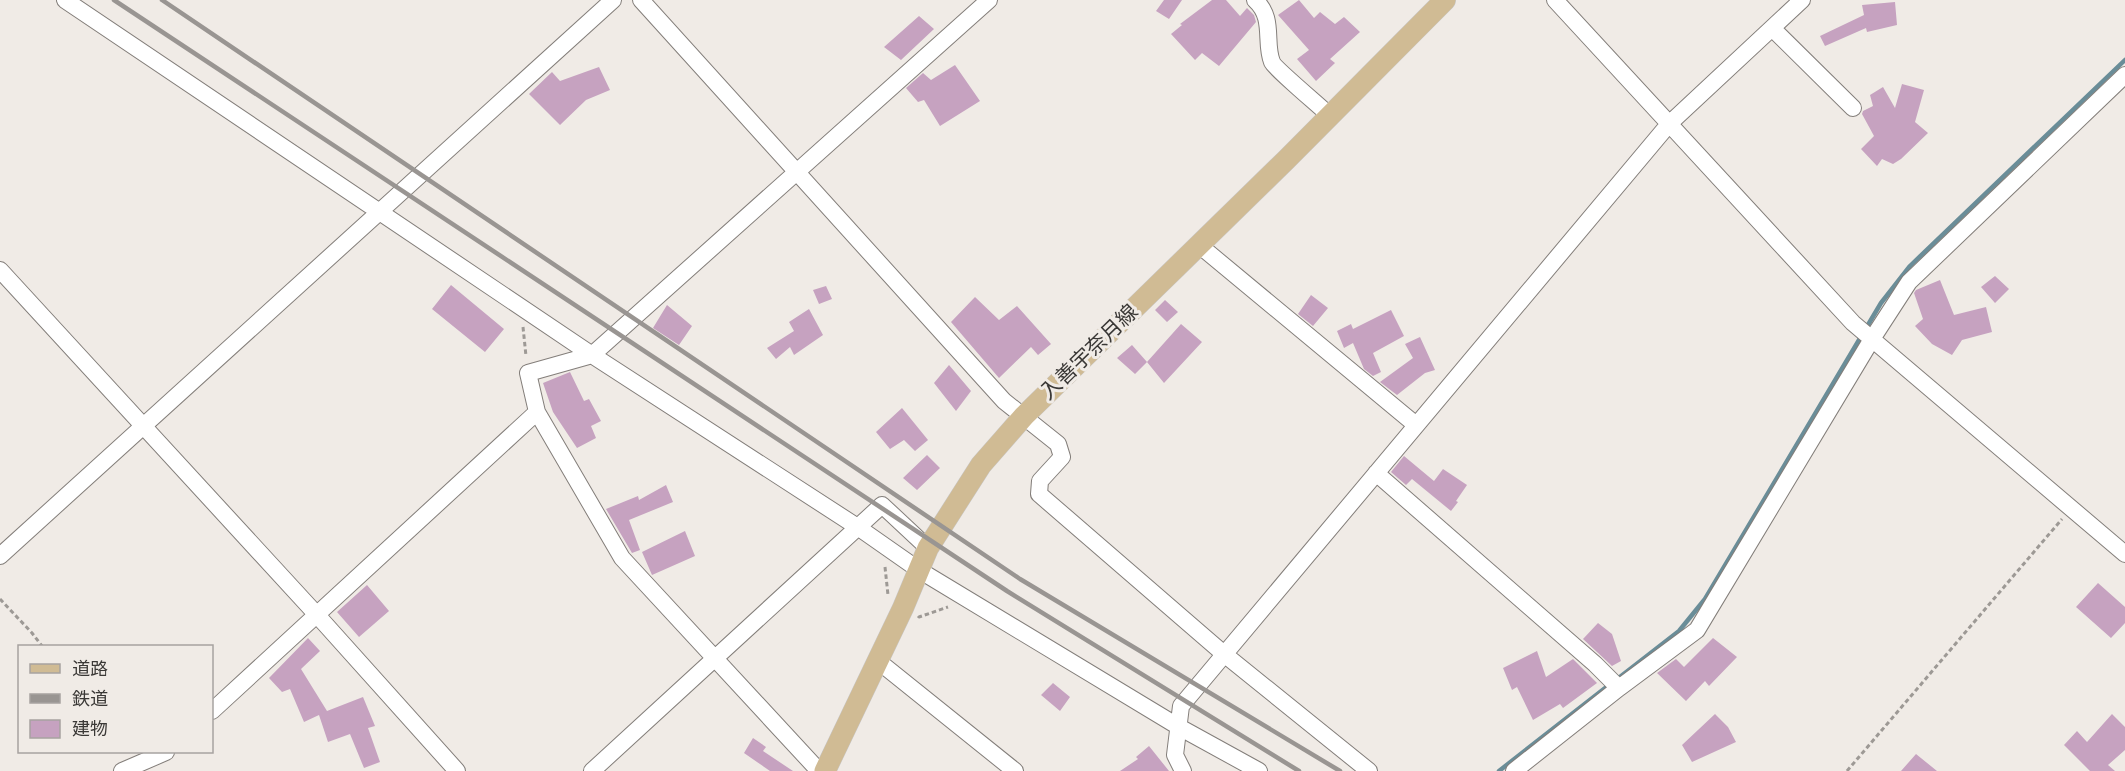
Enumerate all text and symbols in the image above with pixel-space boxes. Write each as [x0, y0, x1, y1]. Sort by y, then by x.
street label: 入善宇奈月線 [1035, 300, 1145, 407]
legend [18, 645, 213, 753]
text: 道路 [72, 659, 108, 682]
text: 鉄道 [72, 689, 108, 712]
text: 建物 [72, 719, 108, 742]

